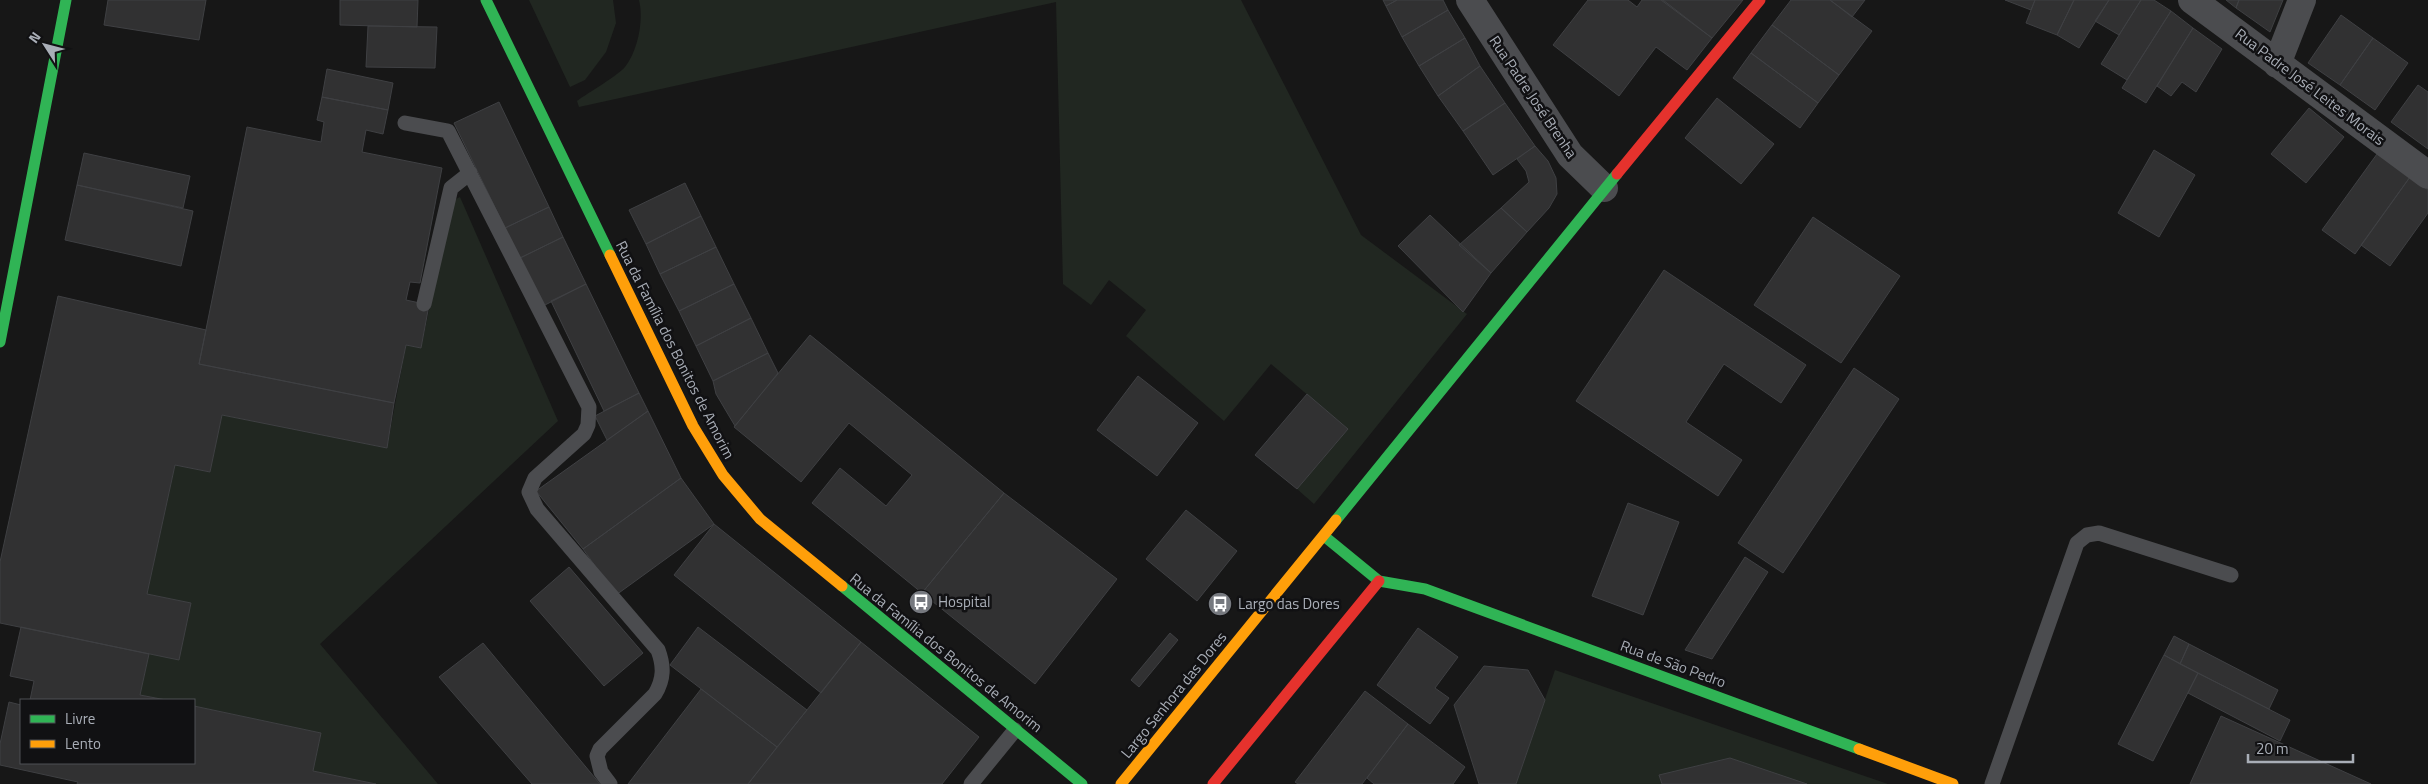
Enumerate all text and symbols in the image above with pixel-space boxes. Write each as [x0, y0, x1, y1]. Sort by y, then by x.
north arrow [20, 20, 70, 70]
street label: Rua Padre José Leites Morais [2230, 22, 2390, 151]
text: N [23, 27, 45, 47]
street label: Rua Padre José Brenha [1484, 31, 1583, 163]
street label: Rua da Família dos Bonitos de Amorim [610, 237, 741, 463]
street label: Rua da Família dos Bonitos de Amorim [845, 567, 1048, 738]
bus stop icon: Hospital [908, 589, 934, 615]
place label: Hospital [938, 590, 990, 613]
bus stop icon: Largo das Dores [1207, 591, 1233, 617]
place label: Largo das Dores [1238, 592, 1340, 615]
street label: Largo Senhora das Dores [1115, 626, 1232, 763]
street label: Rua de São Pedro [1617, 634, 1729, 693]
legend [20, 699, 195, 764]
text: Livre [65, 707, 95, 730]
text: Lento [65, 732, 101, 755]
scale bar [2248, 732, 2353, 764]
text: 20 m [2256, 737, 2289, 760]

